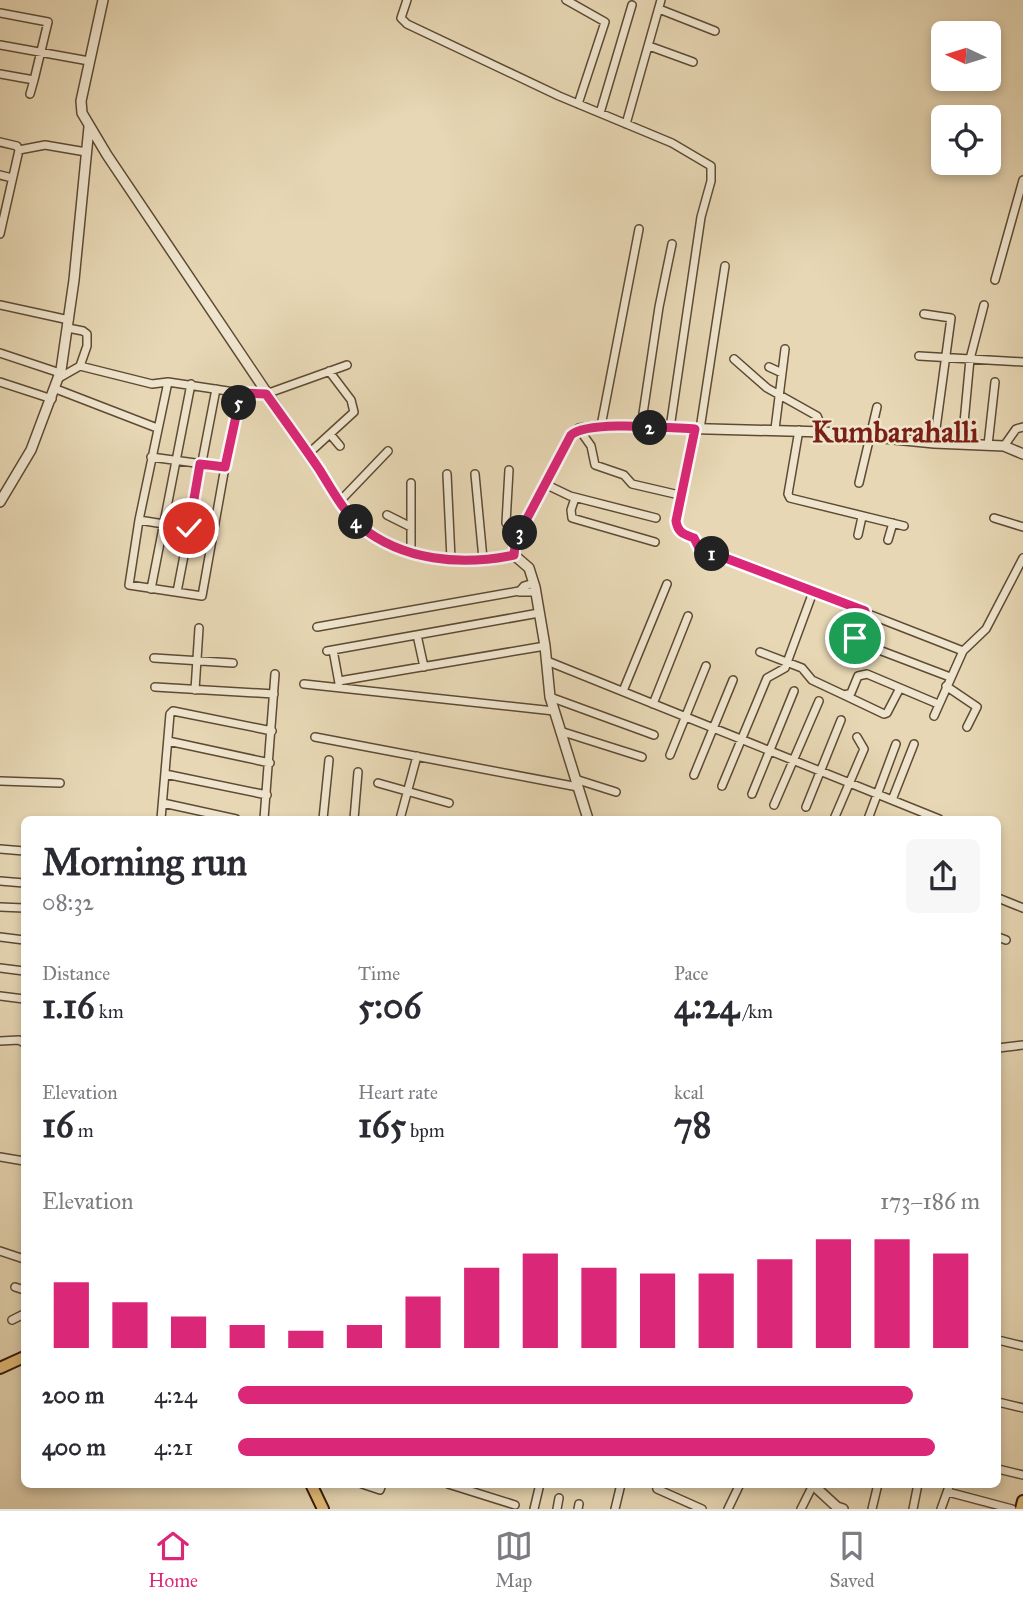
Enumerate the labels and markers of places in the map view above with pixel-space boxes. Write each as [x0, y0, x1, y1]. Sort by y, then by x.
pin: 5 [222, 386, 256, 420]
pin: 2 [632, 410, 668, 446]
pin [159, 498, 219, 558]
pin: 4 [338, 504, 374, 540]
pin: 3 [503, 516, 538, 550]
pin: 1 [694, 536, 730, 572]
pin [825, 608, 885, 668]

